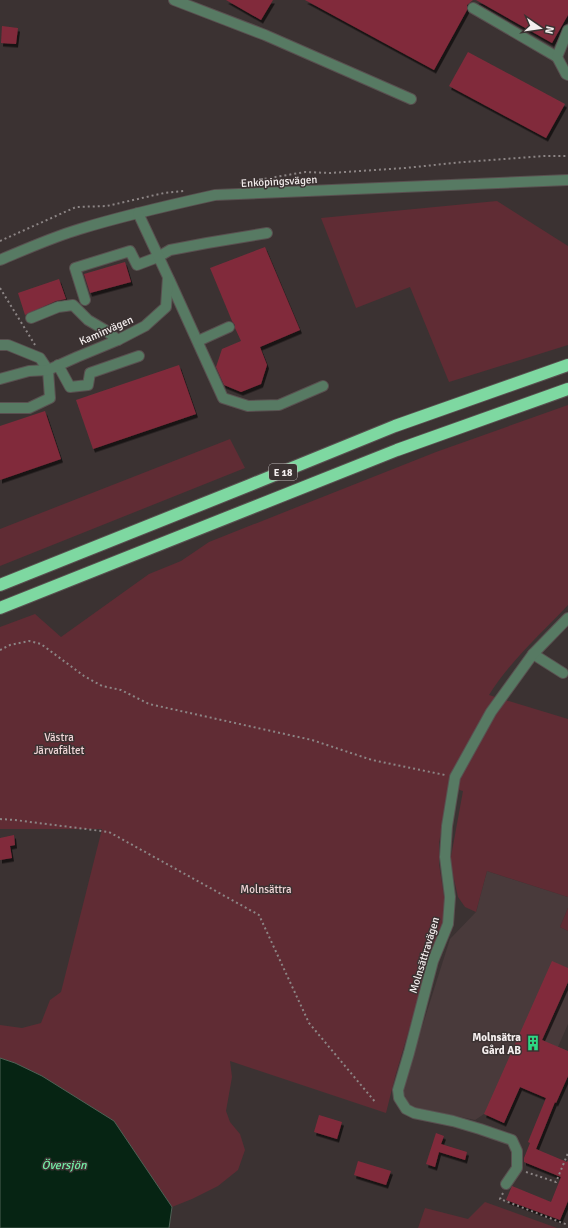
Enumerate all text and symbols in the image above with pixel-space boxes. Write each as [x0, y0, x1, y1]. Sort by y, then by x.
north arrow [520, 8, 560, 48]
text: N [542, 25, 556, 35]
street label: Enköpingsvägen [240, 173, 318, 190]
street label: Kaminvägen [77, 313, 135, 348]
road number: E 18 [269, 464, 297, 480]
park label: Västra Järvafältet [34, 731, 84, 757]
park label: Molnsättra [240, 883, 292, 896]
street label: Molnsättravägen [407, 915, 442, 995]
place label: Molnsätra Gård AB [472, 1031, 521, 1057]
building icon: Molnsätra Gård AB [524, 1034, 542, 1052]
water label: Översjön [41, 1158, 87, 1173]

